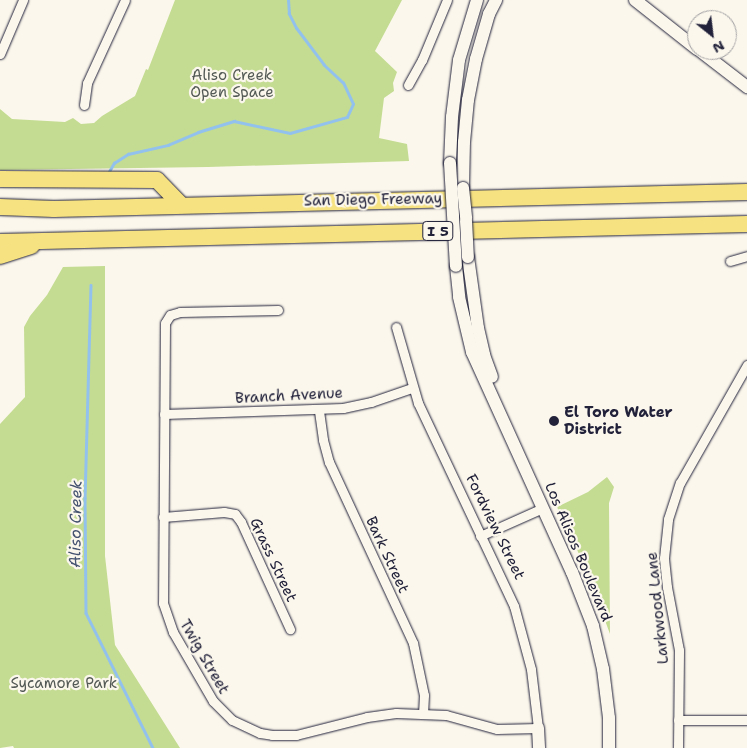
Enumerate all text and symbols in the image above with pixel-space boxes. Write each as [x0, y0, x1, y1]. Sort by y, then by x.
north arrow [687, 10, 737, 60]
text: N [710, 37, 728, 58]
park label: Aliso Creek Open Space [190, 66, 274, 101]
street label: San Diego Freeway [304, 190, 442, 210]
road number: I 5 [422, 220, 454, 242]
street label: Branch Avenue [235, 384, 343, 408]
place label: El Toro Water District [564, 403, 673, 438]
marker: El Toro Water District [548, 415, 560, 427]
street label: Fordview Street [462, 471, 528, 583]
water label: Aliso Creek [66, 480, 86, 568]
street label: Los Alisos Boulevard [541, 480, 615, 624]
street label: Bark Street [361, 514, 413, 596]
street label: Grass Street [246, 515, 300, 605]
street label: Larkwood Lane [643, 551, 673, 665]
street label: Twig Street [175, 616, 233, 698]
park label: Sycamore Park [11, 675, 117, 693]

